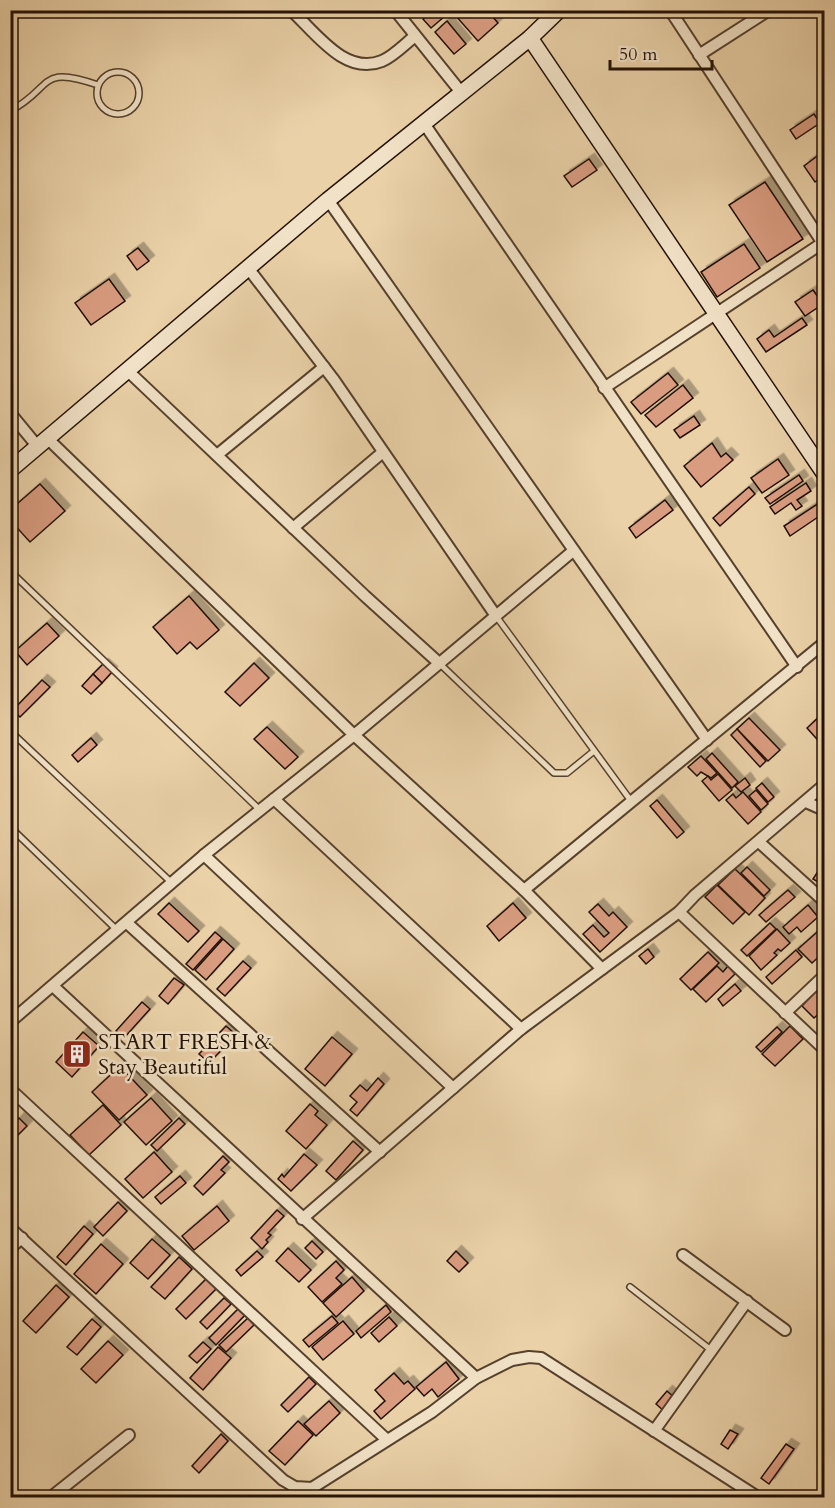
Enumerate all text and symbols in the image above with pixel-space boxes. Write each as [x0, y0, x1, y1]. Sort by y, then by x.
scale bar [610, 33, 712, 71]
text: 50 m [619, 42, 658, 67]
place label: START FRESH & Stay Beautiful [98, 1027, 272, 1082]
building icon: START FRESH & Stay Beautiful [61, 1038, 93, 1070]

